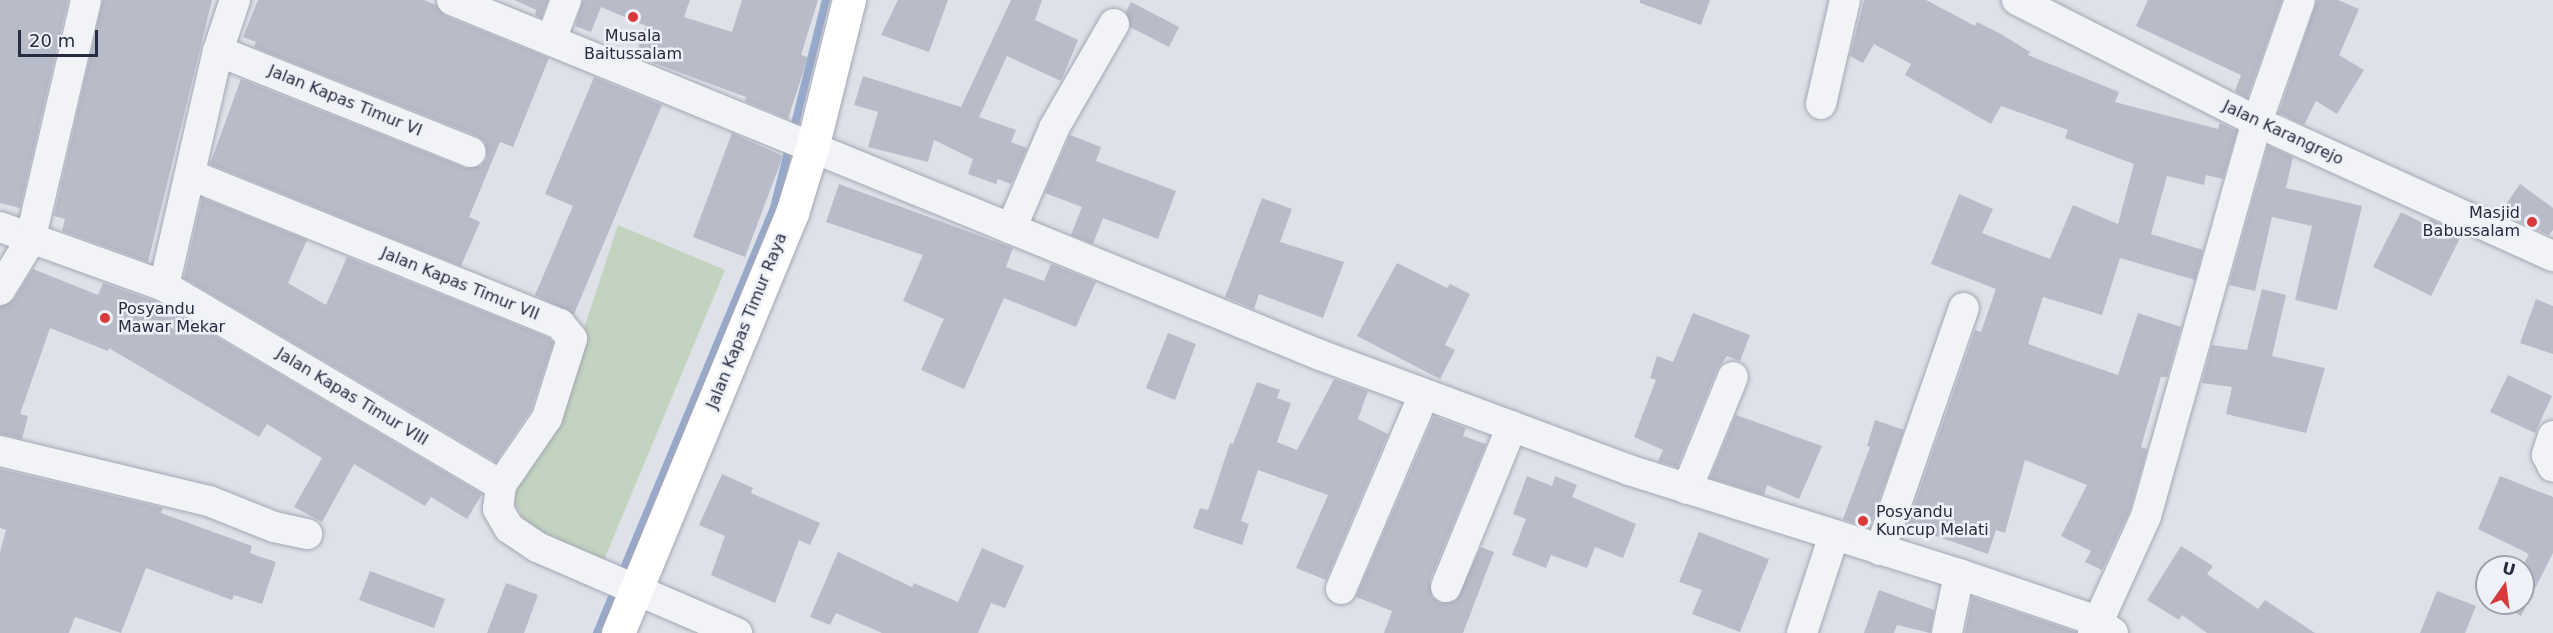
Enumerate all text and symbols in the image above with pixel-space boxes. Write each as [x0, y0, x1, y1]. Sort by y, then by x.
marker: Musala Baitussalam [626, 10, 640, 24]
scale bar [21, 18, 100, 56]
place label: Musala Baitussalam [584, 26, 682, 64]
text: 20 m [29, 30, 75, 51]
street label: Jalan Kapas Timur VI [265, 61, 425, 141]
street label: Jalan Karangrejo [2220, 97, 2346, 169]
place label: Masjid Babussalam [2423, 203, 2520, 241]
marker: Masjid Babussalam [2525, 215, 2539, 229]
street label: Jalan Kapas Timur Raya [703, 230, 791, 412]
street label: Jalan Kapas Timur VII [378, 243, 542, 325]
place label: Posyandu Mawar Mekar [118, 299, 225, 337]
marker: Posyandu Mawar Mekar [96, 309, 114, 327]
street label: Jalan Kapas Timur VIII [273, 344, 431, 450]
place label: Posyandu Kuncup Melati [1876, 502, 1989, 540]
marker: Posyandu Kuncup Melati [1854, 512, 1872, 530]
north arrow [2475, 555, 2535, 615]
text: U [2500, 558, 2518, 580]

